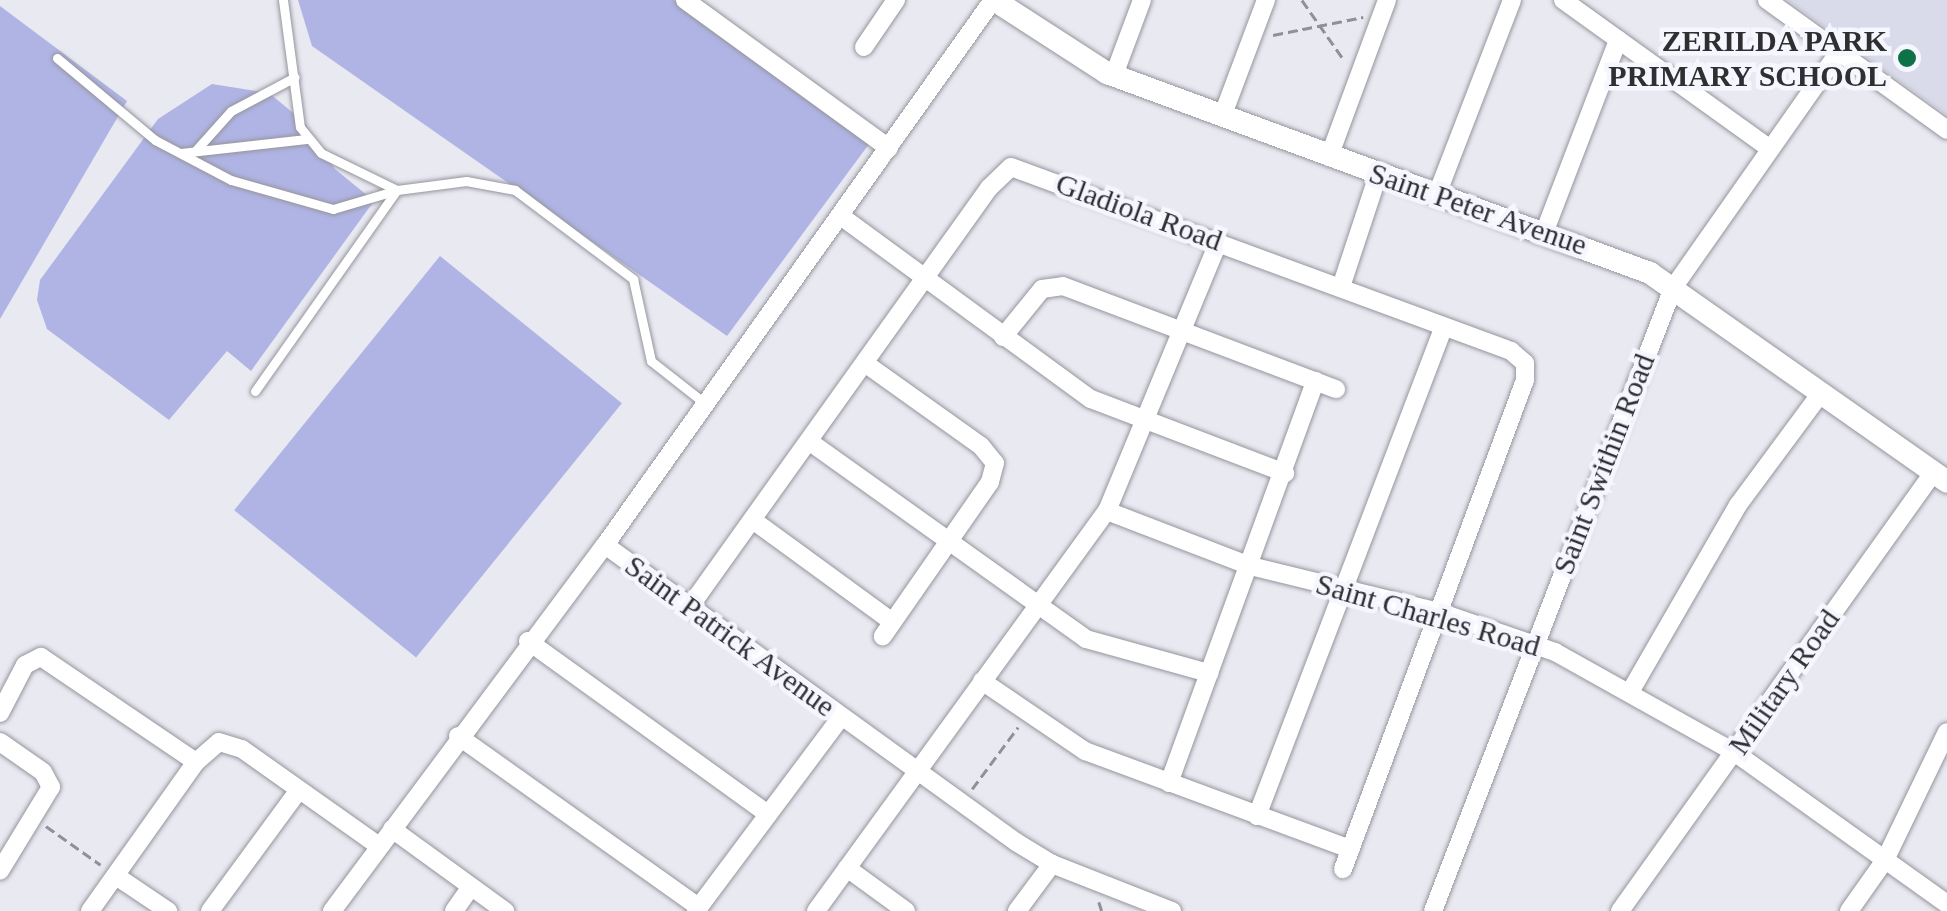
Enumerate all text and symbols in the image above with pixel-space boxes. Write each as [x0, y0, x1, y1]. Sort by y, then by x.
place label: ZERILDA PARK PRIMARY SCHOOL [1607, 23, 1887, 94]
marker: ZERILDA PARK PRIMARY SCHOOL [1896, 47, 1918, 69]
street label: Saint Peter Avenue [1364, 155, 1592, 263]
street label: Gladiola Road [1051, 165, 1227, 259]
street label: Saint Swithin Road [1545, 349, 1663, 579]
street label: Saint Patrick Avenue [617, 547, 843, 725]
street label: Saint Charles Road [1312, 566, 1544, 664]
street label: Military Road [1721, 602, 1847, 762]

